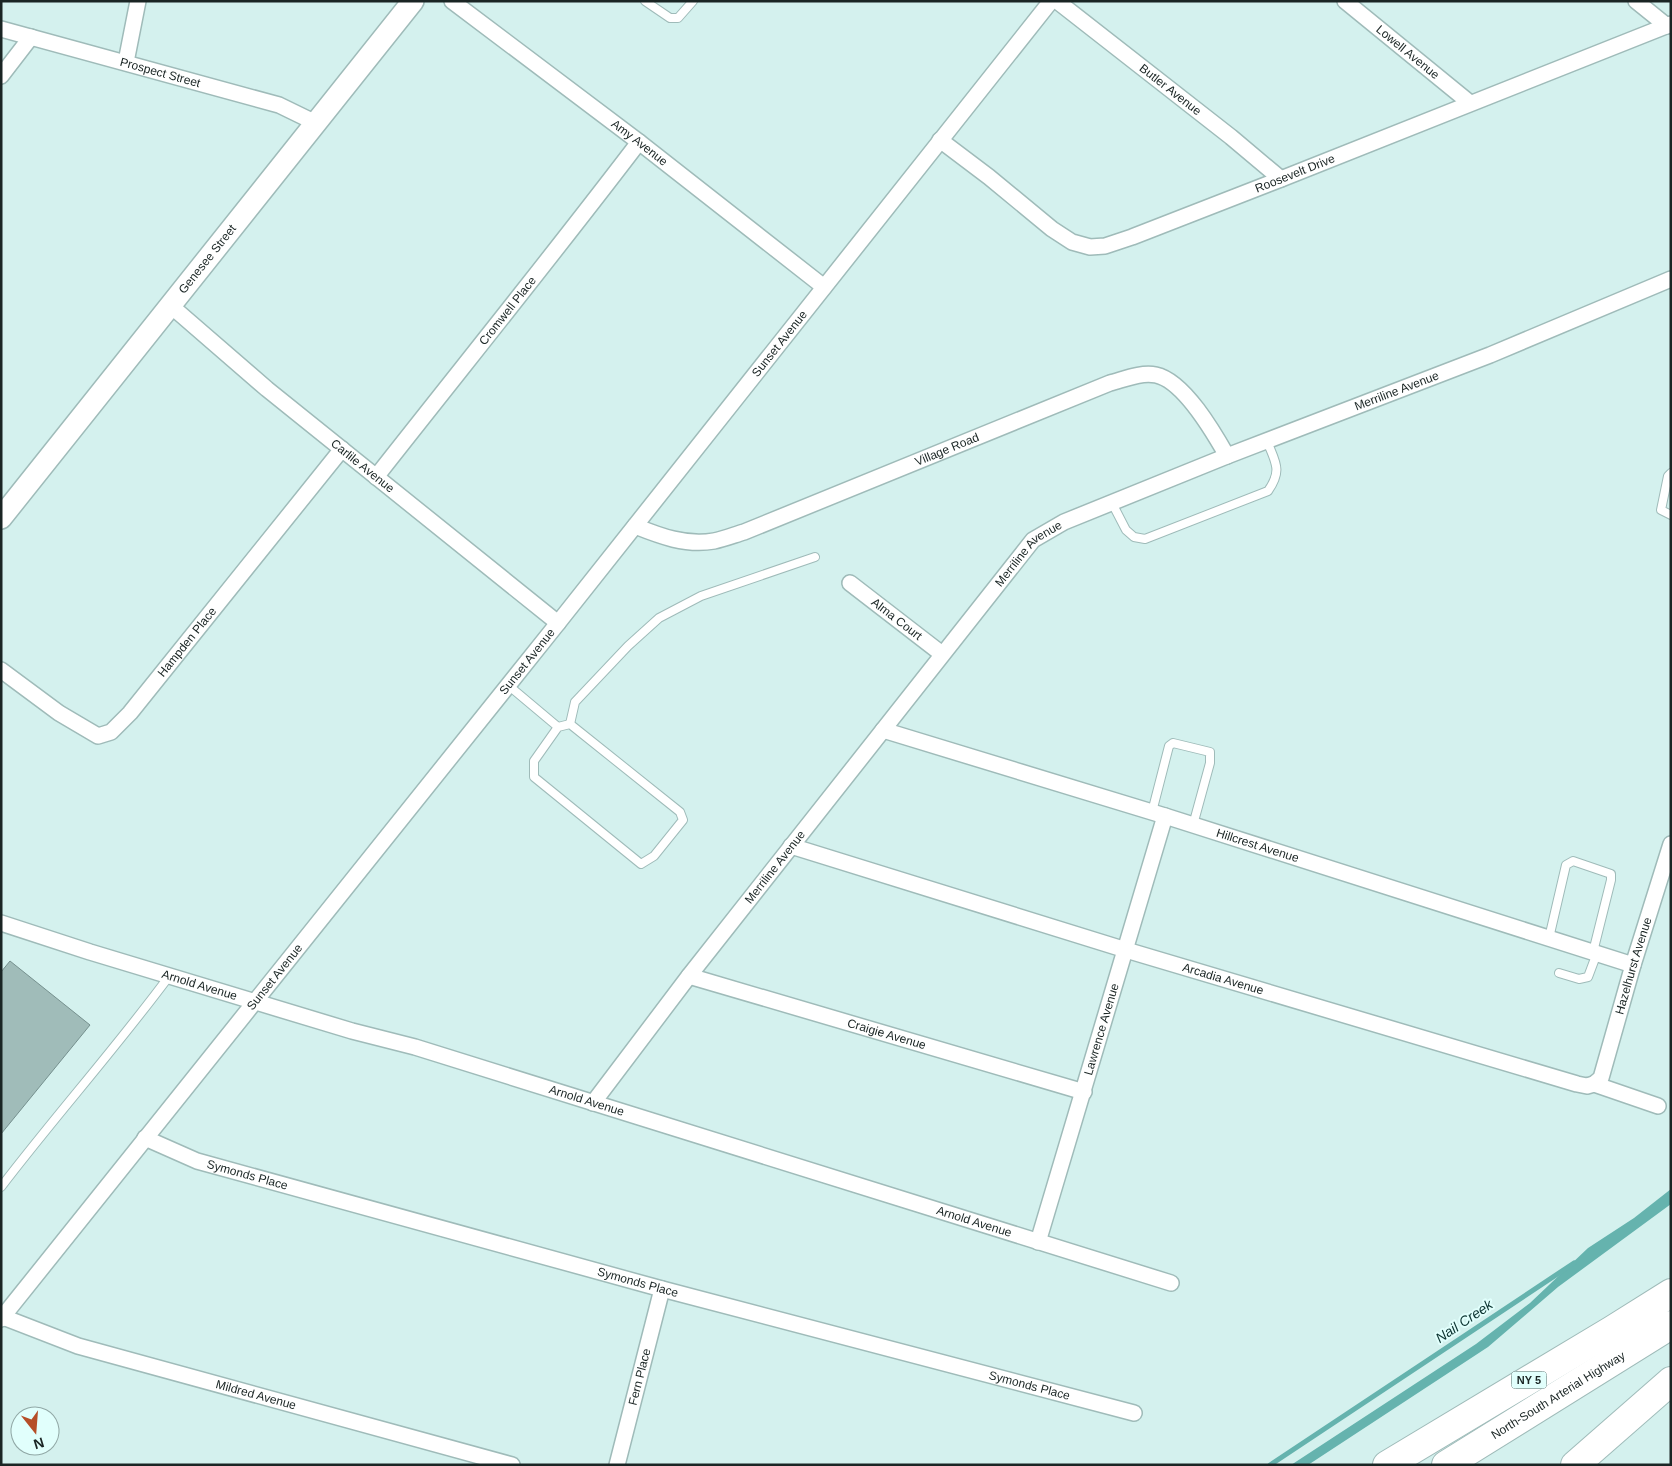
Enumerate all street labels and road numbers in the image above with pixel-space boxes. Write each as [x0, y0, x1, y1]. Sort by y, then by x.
street label: Lowell Avenue [1373, 22, 1442, 82]
street label: Prospect Street [118, 55, 203, 90]
street label: Butler Avenue [1137, 61, 1204, 118]
street label: Amy Avenue [609, 117, 671, 169]
street label: Roosevelt Drive [1253, 151, 1337, 195]
street label: Genesee Street [176, 221, 239, 296]
street label: Cromwell Place [476, 273, 539, 348]
street label: Sunset Avenue [749, 307, 810, 380]
street label: Merriline Avenue [1352, 368, 1441, 413]
street label: Village Road [913, 430, 981, 469]
street label: Carlile Avenue [328, 436, 397, 496]
street label: Merriline Avenue [992, 518, 1065, 589]
street label: Alma Court [869, 595, 925, 643]
street label: Hampden Place [155, 604, 219, 680]
street label: Sunset Avenue [496, 626, 558, 697]
street label: Hillcrest Avenue [1215, 826, 1301, 865]
street label: Merriline Avenue [742, 827, 808, 906]
street label: Hazelhurst Avenue [1612, 915, 1655, 1016]
street label: Sunset Avenue [244, 941, 306, 1013]
street label: Arcadia Avenue [1181, 960, 1266, 998]
street label: Arnold Avenue [160, 967, 239, 1003]
street label: Lawrence Avenue [1081, 981, 1122, 1077]
street label: Craigie Avenue [846, 1016, 928, 1052]
street label: Arnold Avenue [547, 1082, 626, 1119]
street label: Symonds Place [205, 1157, 290, 1193]
street label: Arnold Avenue [935, 1203, 1014, 1240]
street label: Symonds Place [596, 1264, 680, 1300]
street label: Fern Place [626, 1347, 654, 1407]
street label: North-South Arterial Highway [1489, 1348, 1628, 1442]
street label: Symonds Place [987, 1368, 1072, 1403]
road number: NY 5 [1512, 1372, 1546, 1388]
street label: Mildred Avenue [214, 1377, 298, 1413]

